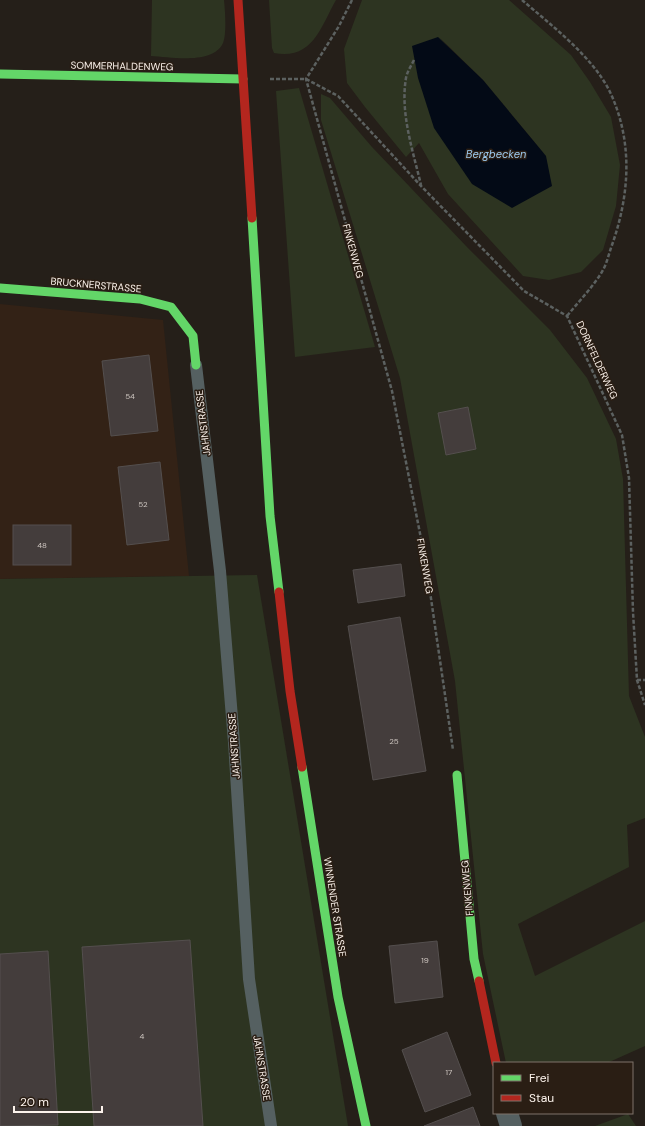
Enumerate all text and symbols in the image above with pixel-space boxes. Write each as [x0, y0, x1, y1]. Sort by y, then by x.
street label: SOMMERHALDENWEG [70, 59, 174, 73]
water label: Bergbecken [466, 147, 526, 161]
street label: FINKENWEG [339, 222, 367, 280]
street label: BRUCKNERSTRASSE [50, 275, 142, 295]
street label: DORNFELDERWEG [573, 319, 621, 401]
street label: JAHNSTRASSE [192, 389, 213, 457]
house number: 54 [125, 391, 135, 401]
house number: 52 [138, 499, 148, 509]
street label: FINKENWEG [414, 537, 436, 595]
house number: 48 [37, 540, 47, 550]
street label: JAHNSTRASSE [225, 712, 243, 779]
house number: 25 [389, 736, 399, 746]
street label: WINNENDER STRASSE [321, 856, 349, 958]
street label: FINKENWEG [458, 860, 476, 916]
house number: 19 [421, 955, 429, 965]
house number: 4 [140, 1031, 145, 1041]
street label: JAHNSTRASSE [250, 1034, 274, 1102]
legend [493, 1062, 633, 1114]
house number: 17 [446, 1067, 452, 1077]
text: Frei [529, 1070, 549, 1086]
scale bar [14, 1088, 102, 1114]
text: Stau [529, 1090, 554, 1106]
text: 20 m [20, 1094, 49, 1110]

